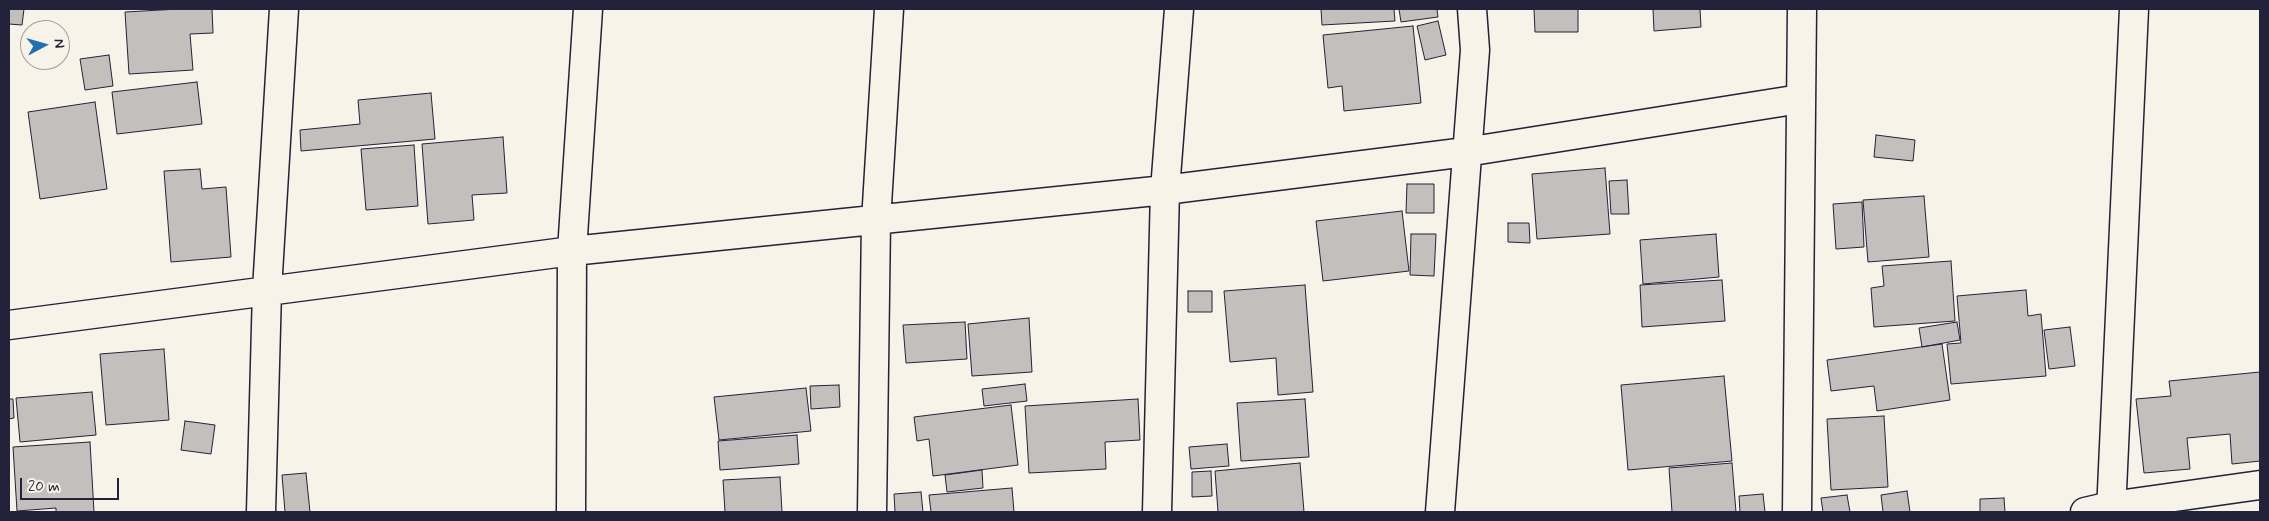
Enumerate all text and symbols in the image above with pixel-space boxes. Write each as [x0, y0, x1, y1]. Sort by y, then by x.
north arrow [20, 20, 70, 70]
text: N [49, 38, 68, 49]
scale bar [22, 468, 121, 500]
text: 20 m [28, 477, 60, 497]

